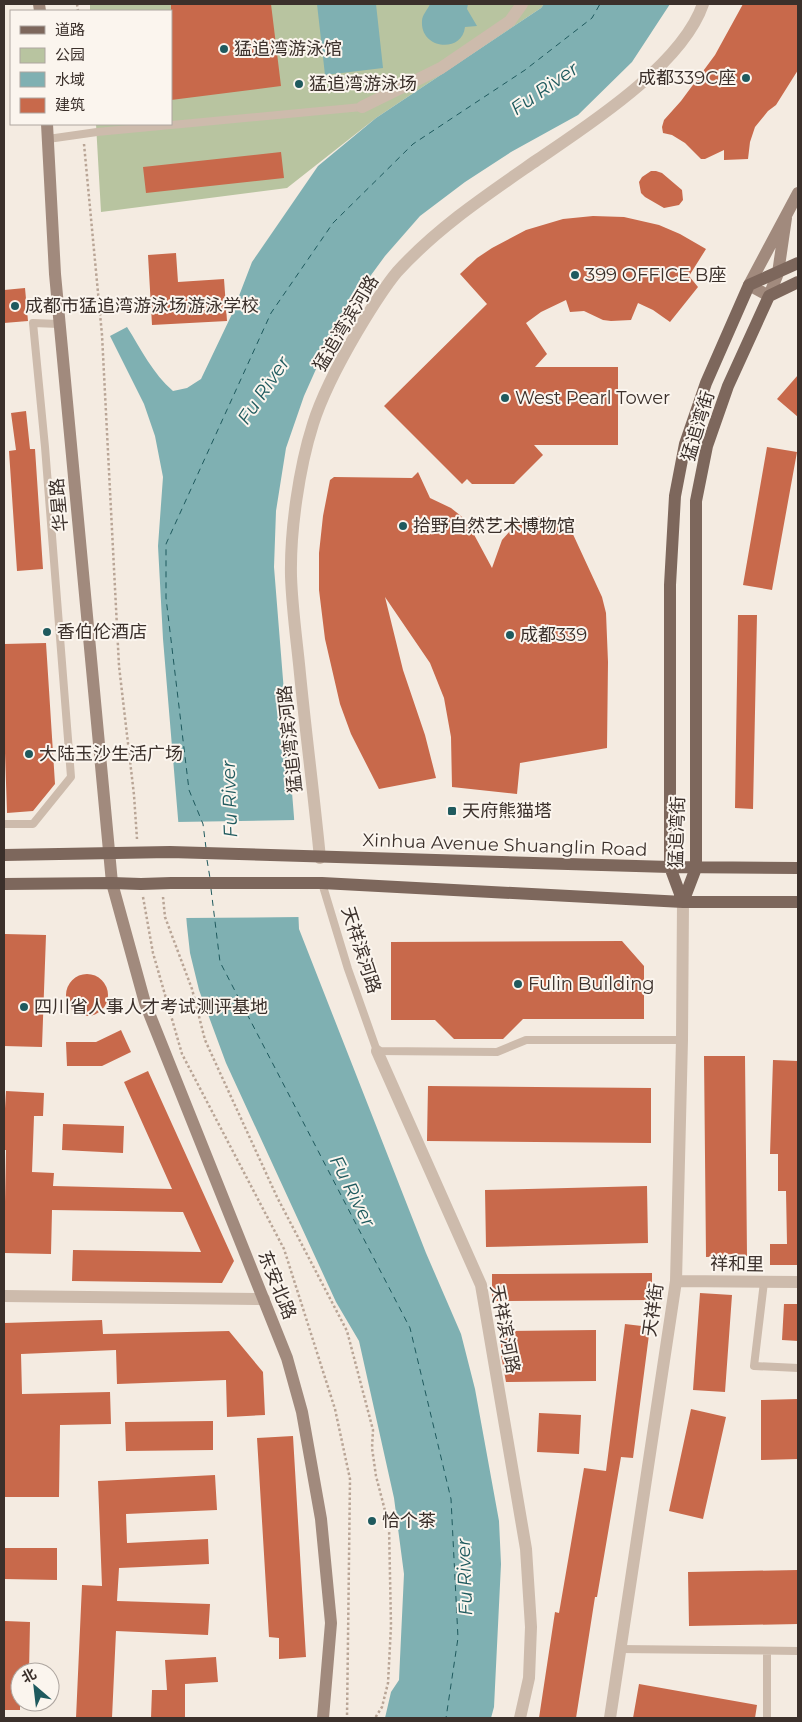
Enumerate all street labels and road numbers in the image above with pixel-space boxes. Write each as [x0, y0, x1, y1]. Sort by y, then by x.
street label: 猛追湾滨河路 [309, 271, 383, 375]
street label: 猛追湾街 [677, 388, 719, 464]
street label: 华星路 [46, 477, 72, 533]
street label: 猛追湾滨河路 [273, 684, 307, 794]
street label: 猛追湾街 [665, 796, 689, 868]
street label: Xinhua Avenue Shuanglin Road [362, 829, 648, 861]
street label: 天祥滨河路 [337, 904, 385, 996]
street label: 东安北路 [253, 1248, 301, 1322]
street label: 祥和里 [710, 1253, 764, 1275]
street label: 天祥街 [638, 1282, 668, 1338]
street label: 天祥滨河路 [486, 1283, 524, 1375]

